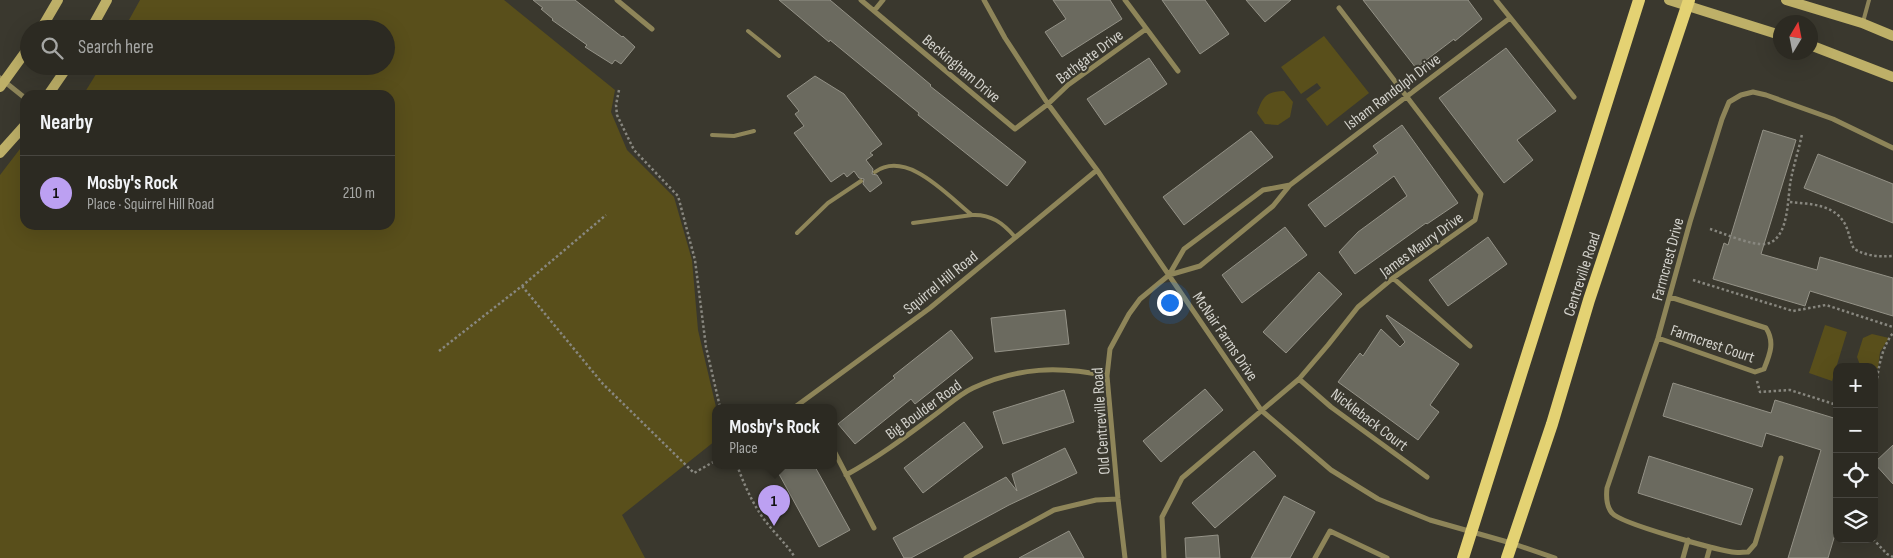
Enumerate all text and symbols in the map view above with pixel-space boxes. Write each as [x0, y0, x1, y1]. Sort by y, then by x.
north arrow [1773, 15, 1818, 60]
search box [20, 20, 395, 75]
street label: Bathgate Drive [1053, 26, 1127, 89]
street label: Beckingham Drive [918, 31, 1004, 107]
icon: search [38, 34, 66, 62]
text: Search here [78, 36, 154, 59]
street label: Isham Randolph Drive [1341, 50, 1445, 134]
text: Nearby [40, 110, 93, 135]
text: Mosby's Rock [87, 172, 178, 195]
text: 1 [53, 184, 59, 203]
text: 210 m [343, 184, 375, 203]
text: Place · Squirrel Hill Road [87, 195, 214, 214]
street label: James Maury Drive [1376, 209, 1467, 282]
street label: Farmcrest Drive [1648, 216, 1689, 303]
street label: Centreville Road [1560, 230, 1605, 319]
street label: Squirrel Hill Road [900, 247, 982, 319]
street label: McNair Farms Drive [1188, 289, 1262, 385]
your location [1157, 290, 1183, 316]
street label: Farmcrest Court [1668, 321, 1757, 368]
map controls [1833, 363, 1878, 543]
button: + [1833, 363, 1878, 408]
street label: Old Centreville Road [1088, 367, 1115, 475]
street label: Big Boulder Road [882, 376, 966, 444]
street label: Nickleback Court [1327, 385, 1411, 455]
popup [712, 404, 837, 469]
button: − [1833, 408, 1878, 453]
text: Mosby's Rock [729, 416, 820, 439]
text: Place [729, 439, 758, 458]
button: locate [1833, 453, 1878, 498]
pin: 1 [758, 485, 790, 526]
button: layers [1833, 498, 1878, 543]

